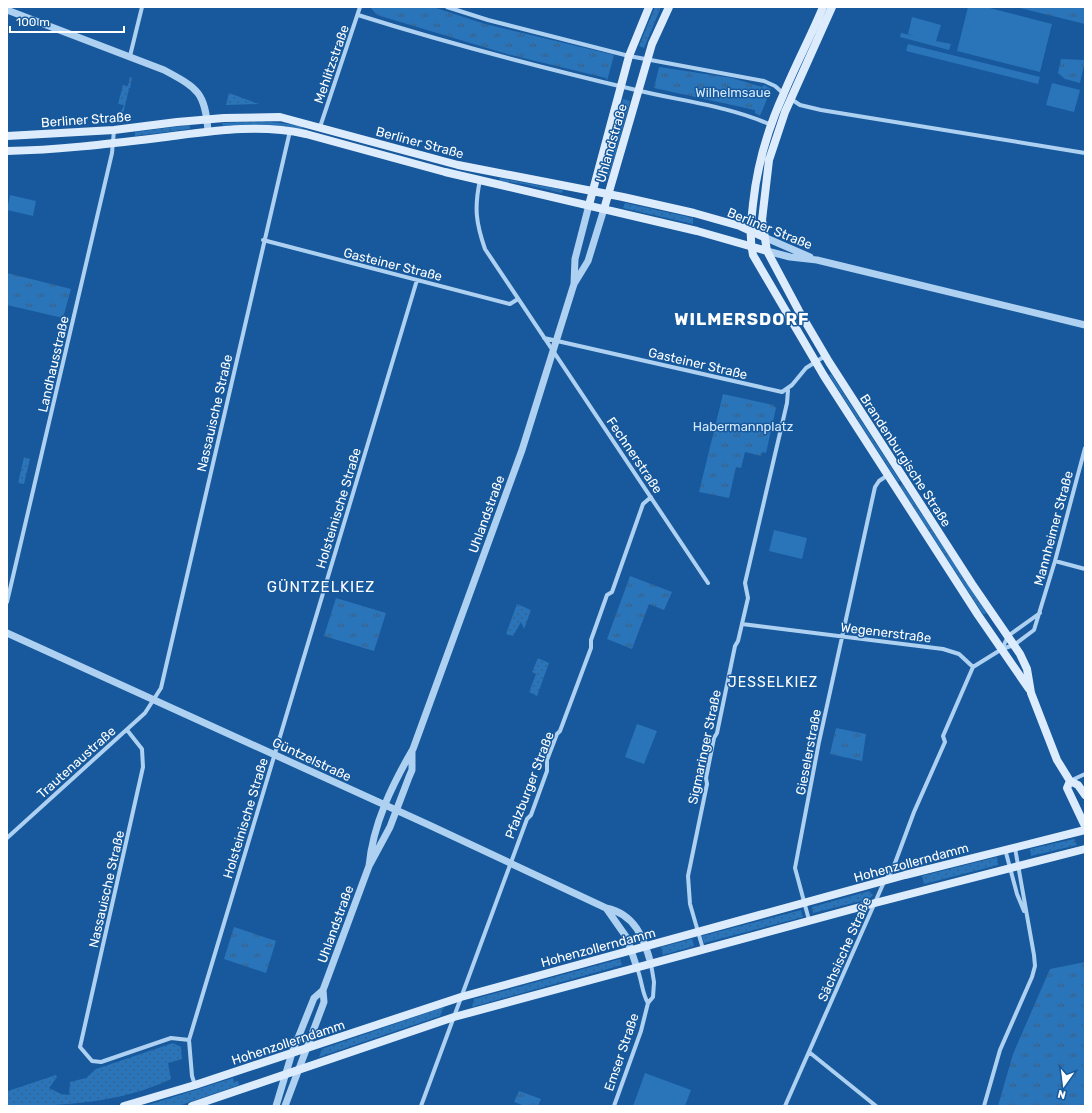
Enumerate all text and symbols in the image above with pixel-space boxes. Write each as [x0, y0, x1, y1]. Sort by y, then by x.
scale bar [10, 8, 124, 34]
text: 100 m [16, 15, 50, 29]
street label: Mehlitzstraße [311, 23, 352, 105]
park label: Wilhelmsaue [695, 85, 771, 100]
street label: Uhlandstraße [593, 102, 630, 184]
street label: Berliner Straße [40, 109, 132, 130]
street label: Berliner Straße [374, 124, 465, 161]
street label: Berliner Straße [725, 205, 814, 252]
street label: Gasteiner Straße [342, 245, 444, 284]
district label: WILMERSDORF [674, 309, 810, 329]
street label: Landhausstraße [35, 315, 72, 414]
street label: Gasteiner Straße [647, 345, 749, 382]
street label: Nassauische Straße [194, 353, 235, 473]
street label: Brandenburgische Straße [856, 391, 954, 530]
street label: Fechnerstraße [604, 414, 666, 496]
park label: Habermannplatz [693, 419, 794, 434]
street label: Holsteinische Straße [313, 446, 364, 570]
street label: Mannheimer Straße [1031, 469, 1076, 587]
street label: Uhlandstraße [465, 473, 507, 555]
district label: GÜNTZELKIEZ [267, 578, 375, 596]
street label: Wegenerstraße [840, 619, 932, 646]
district label: JESSELKIEZ [728, 674, 818, 691]
street label: Sigmaringer Straße [685, 688, 725, 806]
street label: Gieselerstraße [793, 708, 824, 796]
street label: Trautenaustraße [34, 723, 119, 801]
street label: Pfalzburger Straße [502, 729, 558, 841]
street label: Güntzelstraße [270, 735, 354, 784]
street label: Holsteinische Straße [220, 756, 271, 880]
street label: Nassauische Straße [86, 829, 127, 949]
street label: Hohenzollerndamm [852, 840, 970, 885]
street label: Uhlandstraße [314, 883, 356, 965]
street label: Sächsische Straße [815, 895, 874, 1004]
street label: Hohenzollerndamm [539, 925, 657, 970]
street label: Emser Straße [601, 1011, 642, 1093]
street label: Hohenzollerndamm [230, 1017, 347, 1068]
north arrow [1044, 1065, 1084, 1105]
text: N [1056, 1087, 1067, 1101]

